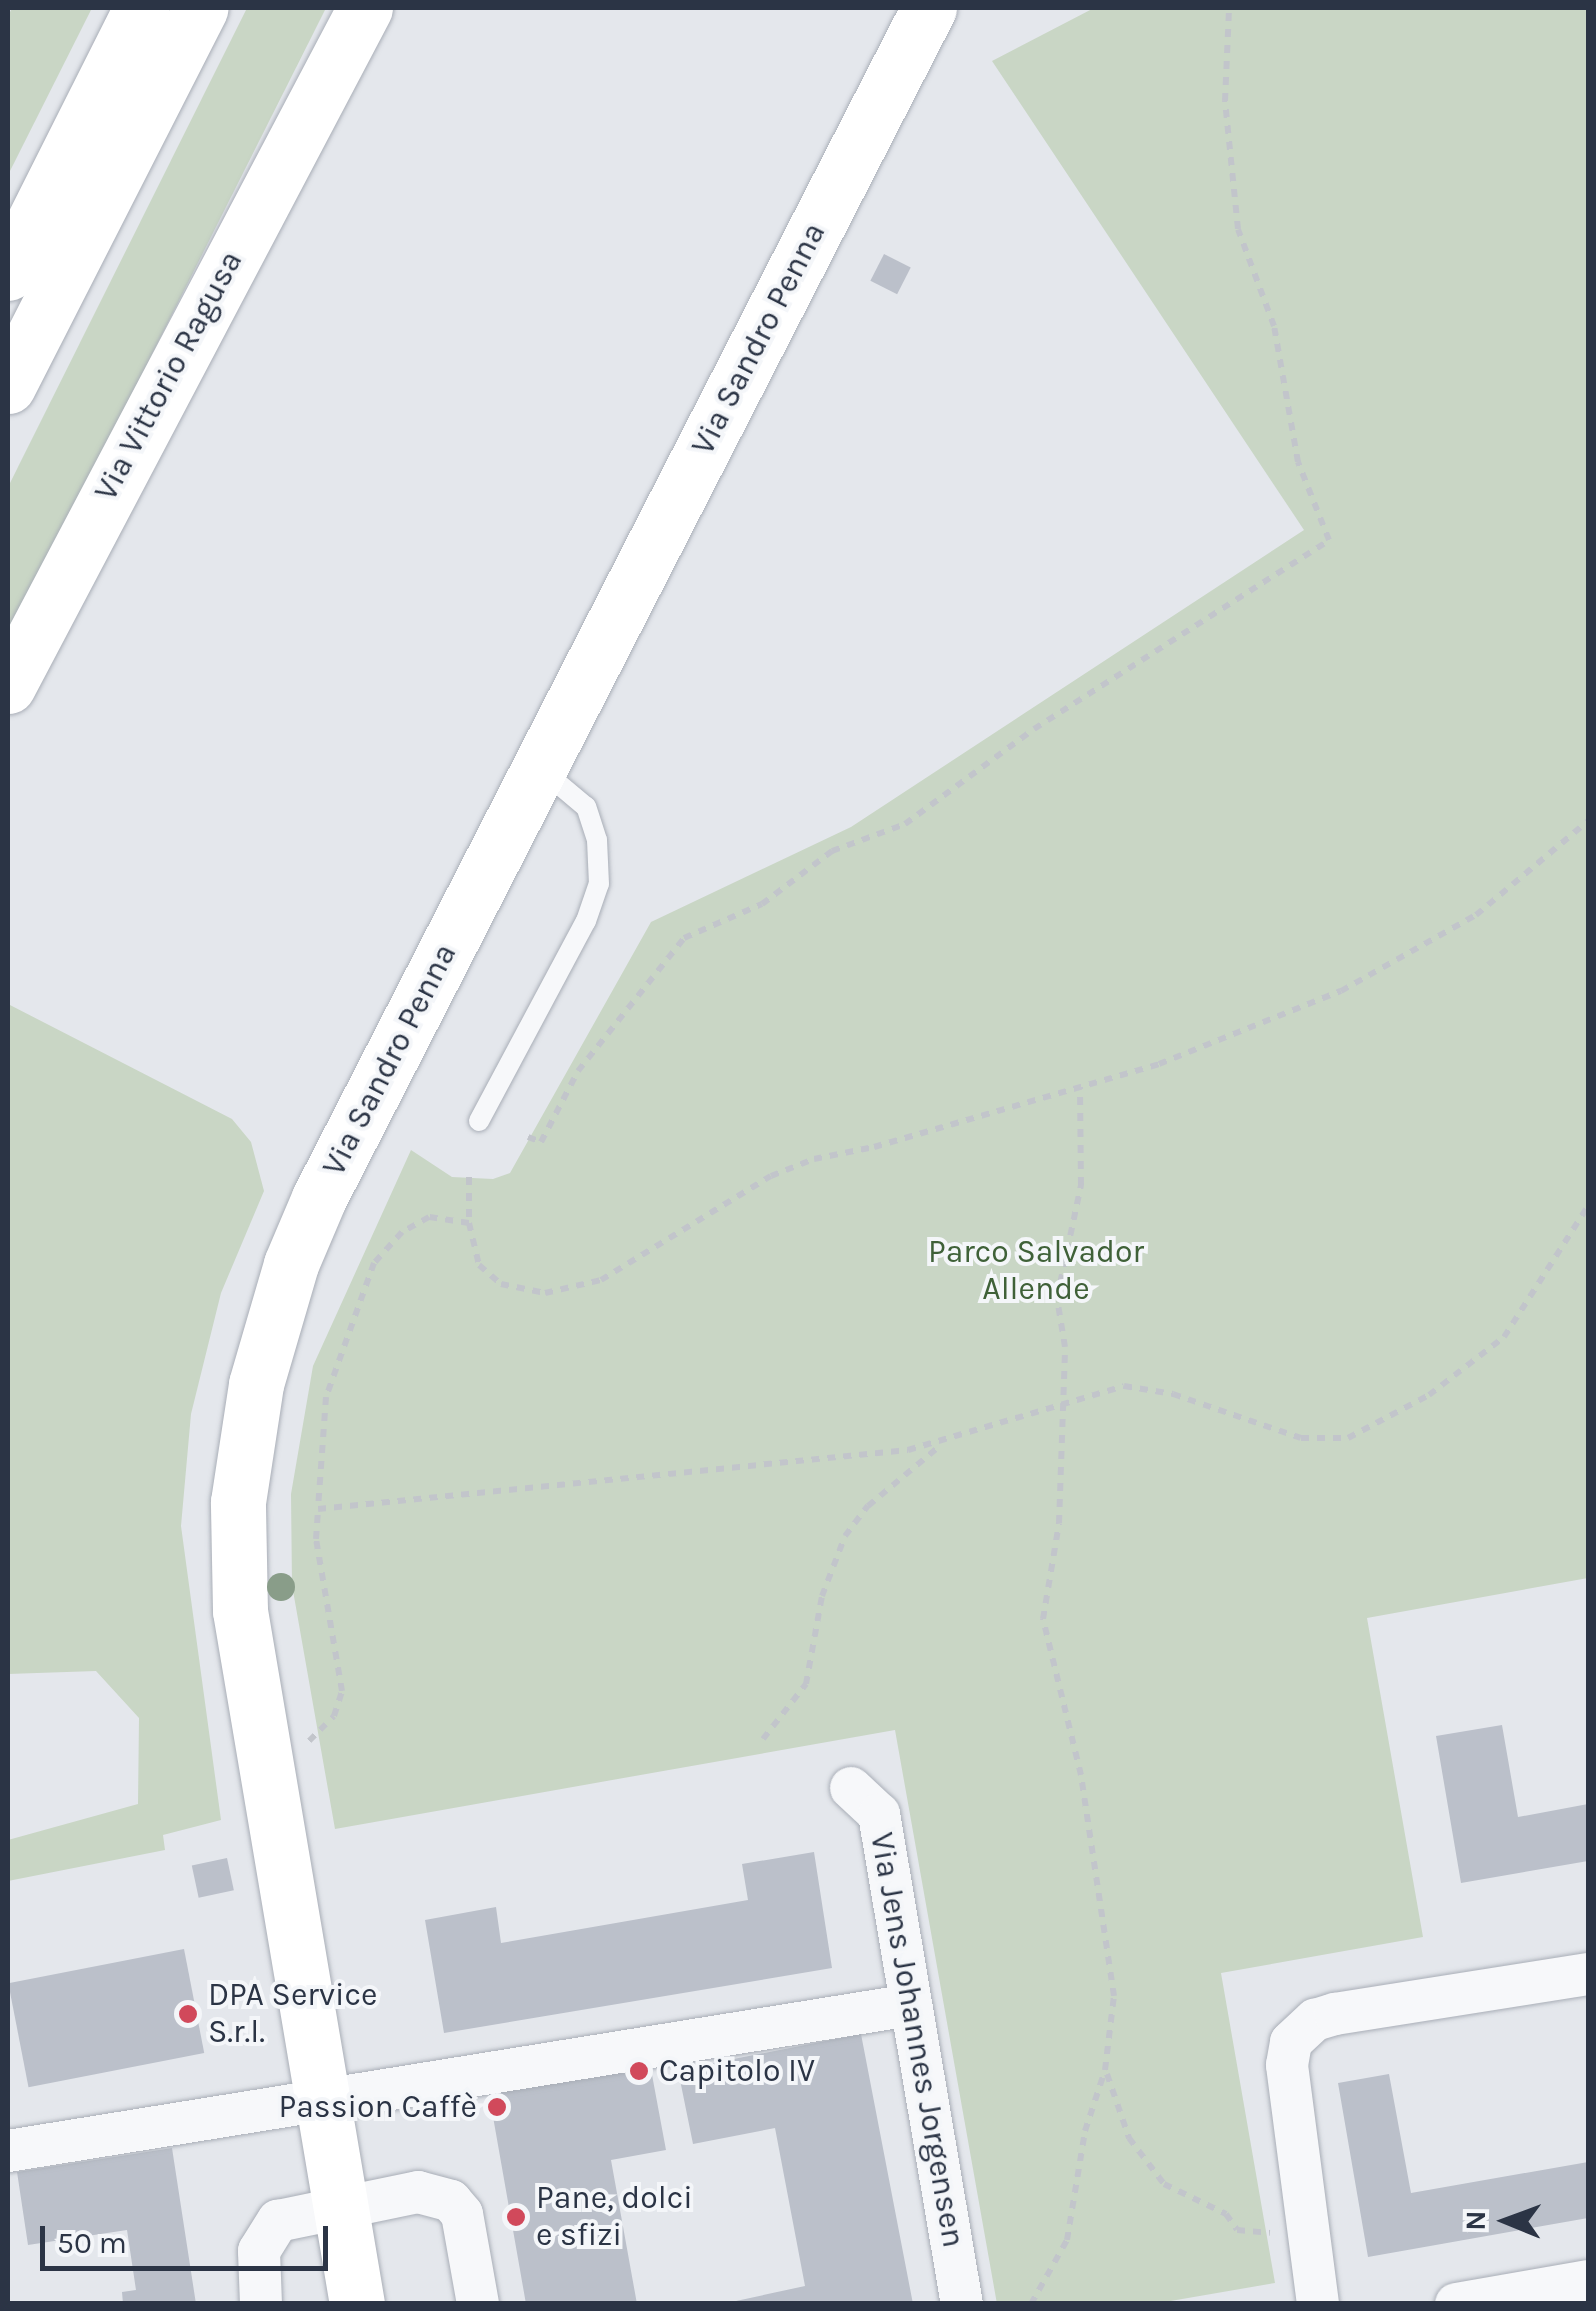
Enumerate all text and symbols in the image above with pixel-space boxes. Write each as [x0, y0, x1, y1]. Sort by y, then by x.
street label: Via Sandro Penna [684, 217, 834, 461]
street label: Via Vittorio Ragusa [87, 245, 251, 507]
street label: Via Sandro Penna [315, 938, 465, 1182]
park label: Parco Salvador Allende [928, 1234, 1144, 1309]
street label: Via Jens Johannes Jorgensen [862, 1830, 972, 2250]
place label: DPA Service S.r.l. [208, 1977, 377, 2052]
marker: DPA Service S.r.l. [177, 2003, 199, 2025]
place label: Capitolo IV [659, 2052, 815, 2090]
marker: Capitolo IV [628, 2060, 650, 2082]
place label: Passion Caffè [279, 2088, 477, 2126]
marker: Passion Caffè [486, 2096, 508, 2118]
north arrow [1456, 2171, 1556, 2271]
place label: Pane, dolci e sfizi [536, 2180, 693, 2255]
scale bar [45, 2206, 332, 2268]
marker: Pane, dolci e sfizi [505, 2206, 527, 2228]
text: N [1459, 2210, 1492, 2231]
text: 50 m [57, 2225, 127, 2261]

